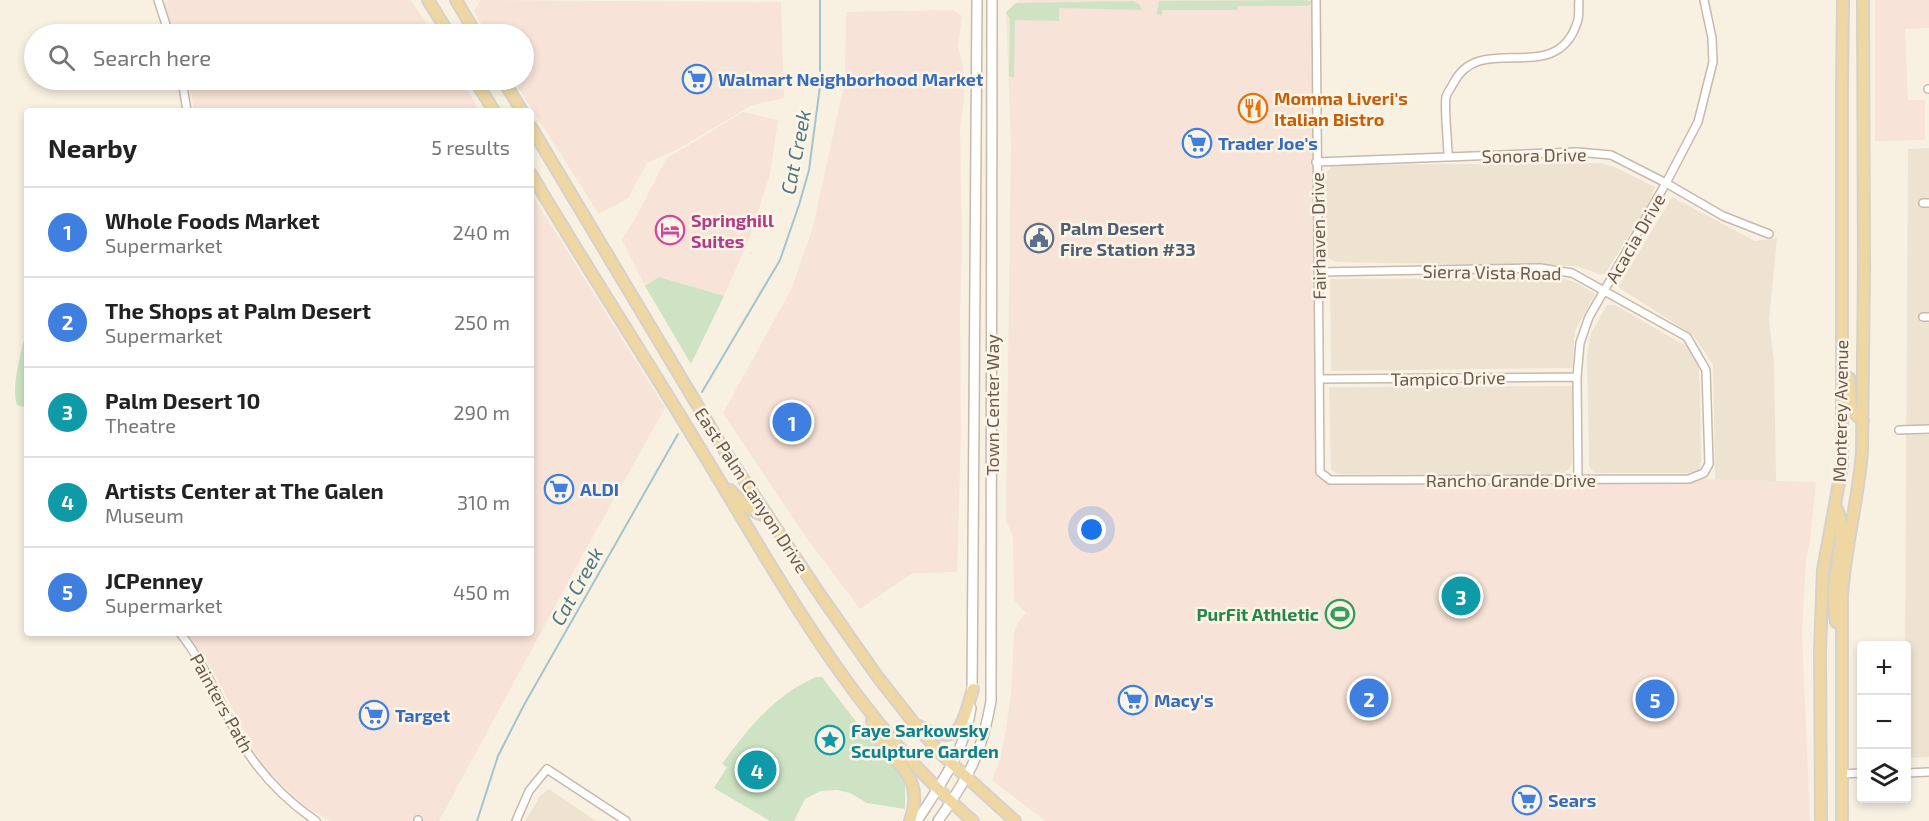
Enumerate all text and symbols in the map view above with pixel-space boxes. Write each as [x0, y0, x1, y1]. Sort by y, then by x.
search box [24, 24, 534, 90]
icon: search [45, 41, 78, 74]
text: Search here [93, 44, 211, 70]
supermarket icon: Walmart Neighborhood Market [681, 63, 713, 95]
place label: Walmart Neighborhood Market [718, 68, 984, 90]
place label: Momma Liveri's Italian Bistro [1274, 87, 1408, 130]
restaurant icon: Momma Liveri's Italian Bistro [1237, 92, 1269, 124]
water label: Cat Creek [775, 108, 815, 196]
supermarket icon: Trader Joe's [1181, 127, 1213, 159]
text: Nearby [48, 132, 137, 163]
place label: Trader Joe's [1218, 132, 1318, 154]
text: 5 results [431, 135, 510, 159]
street label: Sonora Drive [1481, 143, 1587, 167]
street label: Fairhaven Drive [1306, 172, 1330, 300]
street label: Acacia Drive [1601, 189, 1669, 287]
text: Whole Foods Market [105, 207, 320, 233]
place label: Springhill Suites [691, 209, 774, 252]
hotel icon: Springhill Suites [654, 214, 686, 246]
place label: Palm Desert Fire Station #33 [1060, 217, 1196, 260]
text: 1 [63, 220, 72, 244]
text: 240 m [452, 220, 510, 244]
public building icon: Palm Desert Fire Station #33 [1023, 222, 1055, 254]
text: Supermarket [105, 233, 223, 257]
street label: Sierra Vista Road [1422, 260, 1562, 284]
text: The Shops at Palm Desert [105, 297, 371, 323]
text: 2 [62, 310, 73, 334]
text: 250 m [454, 310, 510, 334]
text: Supermarket [105, 323, 223, 347]
street label: Town Center Way [981, 334, 1003, 476]
street label: Monterey Avenue [1828, 340, 1852, 482]
street label: Tampico Drive [1390, 366, 1506, 390]
text: Palm Desert 10 [105, 387, 260, 413]
text: 3 [62, 400, 73, 424]
text: 290 m [453, 400, 510, 424]
pin: 1 [772, 400, 812, 444]
street label: East Palm Canyon Drive [690, 403, 814, 577]
text: Theatre [105, 413, 176, 437]
street label: Rancho Grande Drive [1426, 469, 1596, 491]
supermarket icon: ALDI [543, 473, 575, 505]
text: Artists Center at The Galen [105, 477, 384, 503]
place label: ALDI [580, 478, 619, 500]
text: 4 [61, 490, 74, 514]
text: 310 m [457, 490, 510, 514]
text: Museum [105, 503, 184, 527]
your location [1077, 515, 1106, 544]
water label: Cat Creek [545, 543, 607, 629]
text: JCPenney [105, 567, 203, 593]
pin: 3 [1442, 574, 1480, 618]
text: 5 [62, 580, 73, 604]
text: 450 m [453, 580, 510, 604]
text: Supermarket [105, 593, 223, 617]
sports icon: PurFit Athletic [1324, 598, 1356, 630]
place label: PurFit Athletic [1196, 603, 1319, 625]
map controls [1857, 641, 1911, 803]
button: + [1857, 641, 1911, 695]
street label: Painters Path [186, 650, 258, 756]
pin: 2 [1350, 676, 1388, 720]
pin: 5 [1636, 676, 1674, 722]
supermarket icon: Macy's [1117, 684, 1149, 716]
place label: Macy's [1154, 689, 1213, 711]
button: − [1857, 695, 1911, 749]
supermarket icon: Target [358, 699, 390, 731]
place label: Target [395, 704, 451, 726]
place label: Faye Sarkowsky Sculpture Garden [851, 719, 999, 762]
place icon: Faye Sarkowsky Sculpture Garden [814, 724, 846, 756]
pin: 4 [738, 748, 777, 792]
button: layers [1857, 749, 1911, 803]
supermarket icon: Sears [1511, 784, 1543, 816]
place label: Sears [1548, 789, 1596, 811]

